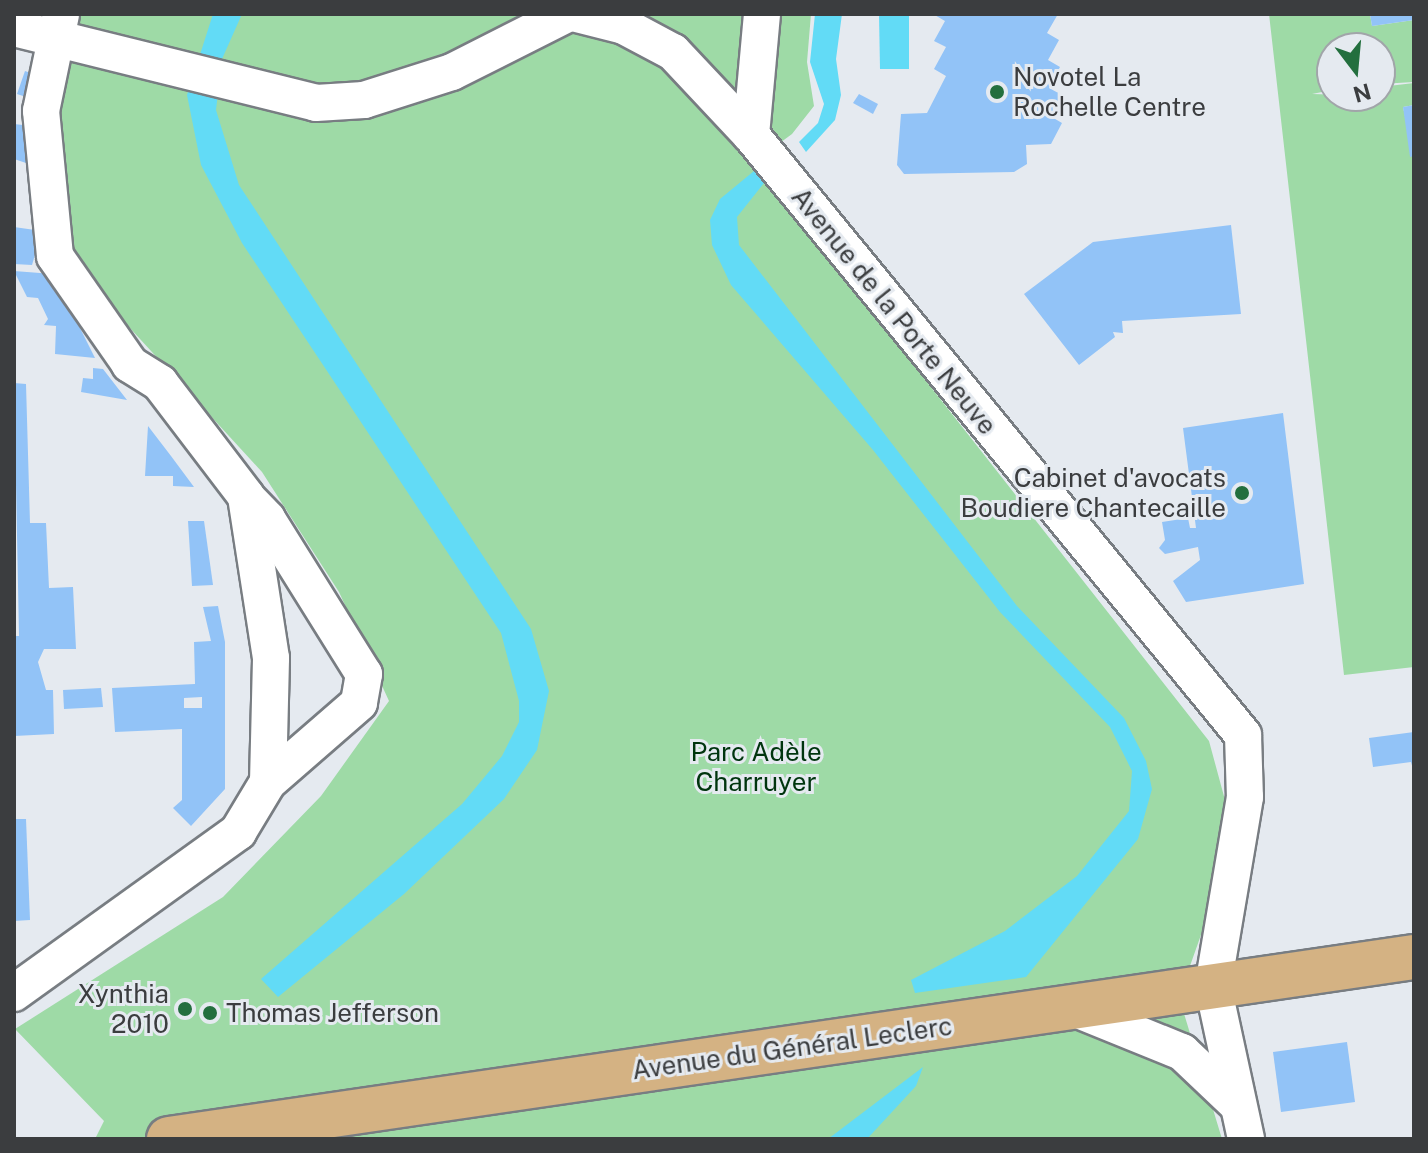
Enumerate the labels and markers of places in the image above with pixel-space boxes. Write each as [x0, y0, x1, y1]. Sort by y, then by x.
place label: Novotel La Rochelle Centre [1013, 61, 1206, 122]
marker: Novotel La Rochelle Centre [988, 83, 1006, 101]
place label: Cabinet d'avocats Boudiere Chantecaille [960, 462, 1226, 524]
marker: Cabinet d'avocats Boudiere Chantecaille [1233, 484, 1251, 502]
place label: Xynthia 2010 [78, 978, 169, 1040]
place label: Thomas Jefferson [226, 997, 439, 1029]
marker: Xynthia 2010 [176, 1000, 194, 1018]
marker: Thomas Jefferson [201, 1004, 219, 1022]

